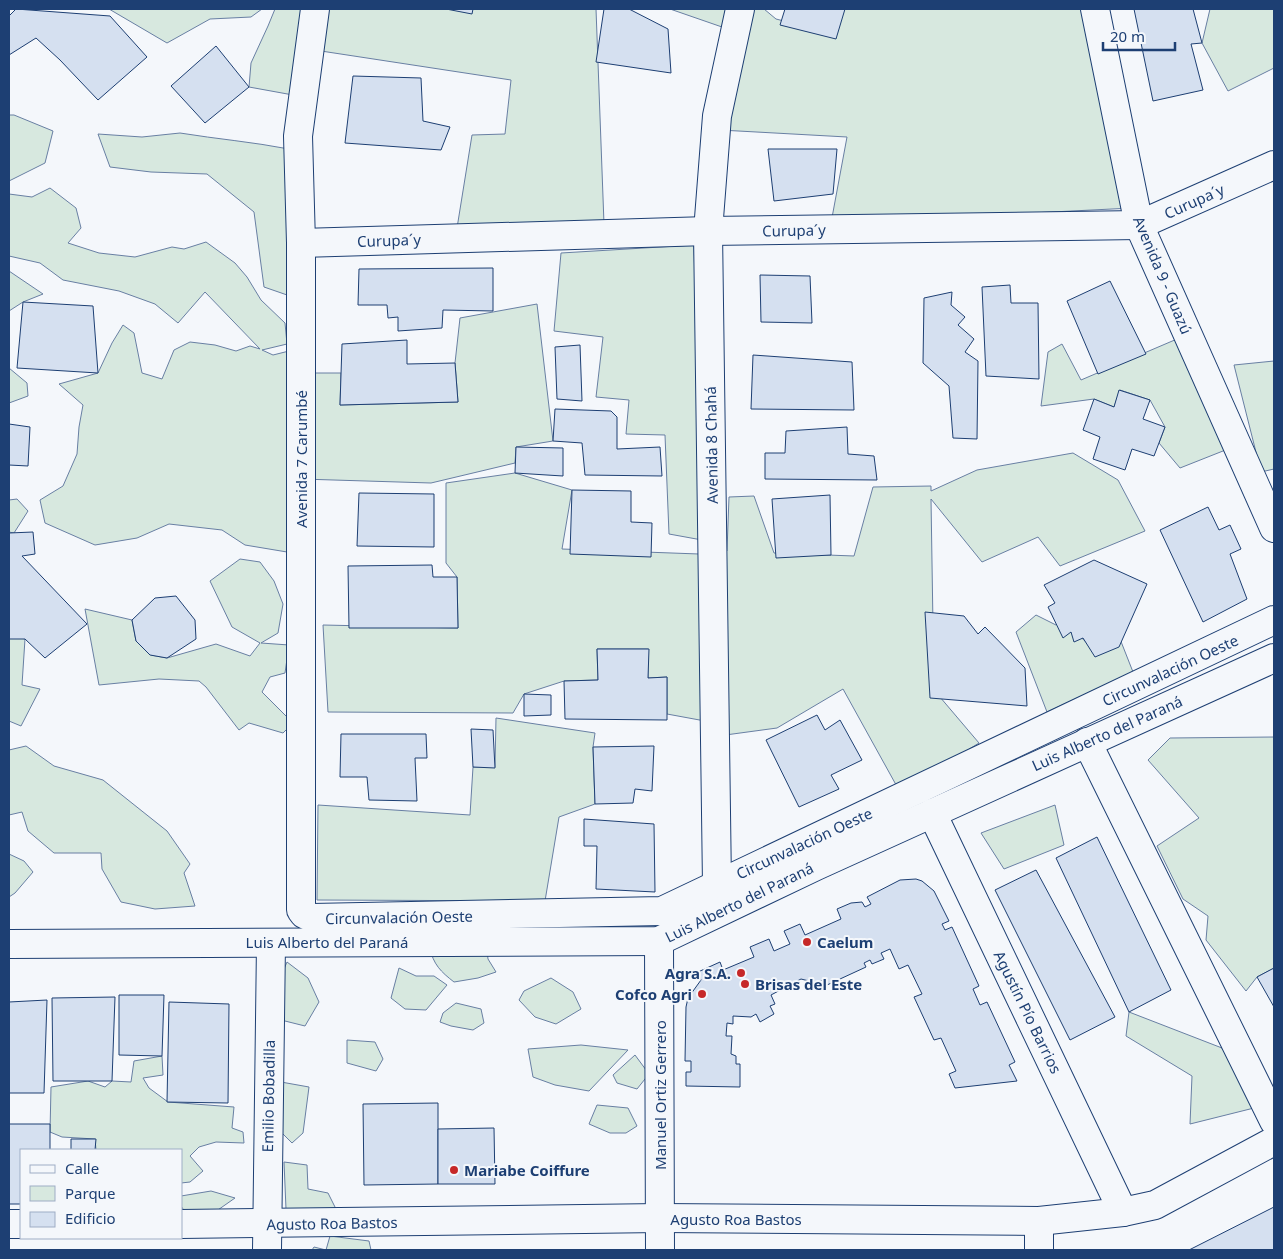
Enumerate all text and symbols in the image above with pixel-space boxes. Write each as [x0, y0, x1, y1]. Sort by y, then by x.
scale bar [1103, 20, 1176, 52]
text: 20 m [1110, 26, 1145, 46]
street label: Curupa´y [1161, 179, 1227, 223]
street label: Avenida 9 - Guazú [1129, 213, 1197, 337]
street label: Curupa´y [762, 219, 826, 241]
street label: Curupa´y [357, 229, 422, 251]
street label: Avenida 8 Chahá [700, 386, 722, 504]
street label: Avenida 7 Carumbé [291, 390, 311, 528]
street label: Circunvalación Oeste [1099, 630, 1241, 710]
street label: Luis Alberto del Paraná [1029, 691, 1185, 775]
street label: Circunvalación Oeste [733, 803, 875, 883]
street label: Luis Alberto del Paraná [661, 857, 817, 947]
street label: Circunvalación Oeste [325, 906, 473, 928]
street label: Luis Alberto del Paraná [246, 932, 408, 952]
place label: Caelum [817, 932, 873, 952]
marker: Caelum [801, 936, 813, 948]
street label: Agustín Pío Barrios [990, 947, 1066, 1077]
place label: Agra S.A. [665, 963, 731, 983]
marker: Agra S.A. [735, 967, 747, 979]
place label: Brisas del Este [755, 974, 862, 994]
marker: Brisas del Este [739, 978, 751, 990]
place label: Cofco Agri [615, 984, 692, 1004]
marker: Cofco Agri [696, 988, 708, 1000]
street label: Manuel Ortiz Gerrero [650, 1020, 670, 1170]
street label: Emilio Bobadilla [257, 1039, 279, 1153]
legend [20, 1149, 182, 1239]
text: Calle [65, 1158, 99, 1178]
place label: Mariabe Coiffure [464, 1160, 590, 1180]
marker: Mariabe Coiffure [448, 1164, 460, 1176]
text: Parque [65, 1183, 115, 1203]
text: Edificio [65, 1208, 116, 1228]
street label: Agusto Roa Bastos [670, 1209, 802, 1229]
street label: Agusto Roa Bastos [266, 1212, 398, 1234]

